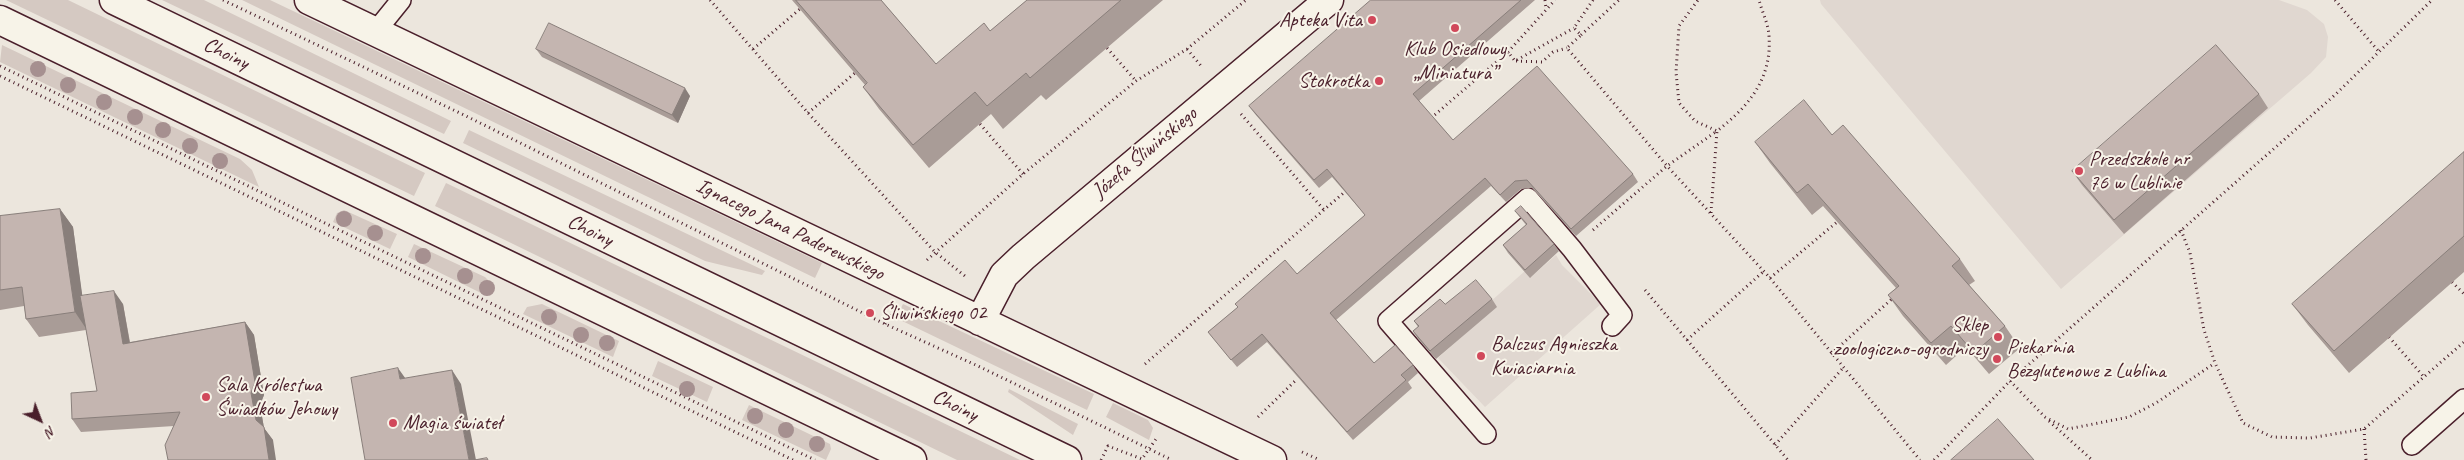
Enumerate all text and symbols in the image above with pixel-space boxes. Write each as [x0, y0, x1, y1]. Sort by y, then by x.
place label: Apteka Vita [1279, 7, 1362, 33]
marker: Apteka Vita [1366, 14, 1378, 26]
marker: Klub Osiedlowy „Miniatura” [1449, 22, 1461, 34]
street label: Choiny [199, 32, 253, 76]
place label: Klub Osiedlowy „Miniatura” [1404, 36, 1506, 86]
place label: Stokrotka [1298, 68, 1369, 94]
marker: Stokrotka [1373, 75, 1385, 87]
street label: Józefa Śliwińskiego [1087, 102, 1203, 204]
place label: Przedszkole nr 76 w Lublinie [2089, 146, 2189, 196]
marker: Przedszkole nr 76 w Lublinie [2073, 165, 2085, 177]
street label: Ignacego Jana Paderewskiego [692, 174, 888, 286]
street label: Choiny [563, 209, 617, 253]
place label: Śliwińskiego 02 [880, 300, 986, 326]
marker: Śliwińskiego 02 [864, 307, 876, 319]
place label: Sklep zoologiczno-ogrodniczy [1834, 312, 1988, 362]
place label: Balczus Agnieszka Kwiaciarnia [1491, 331, 1617, 381]
marker: Sklep zoologiczno-ogrodniczy [1992, 331, 2004, 343]
place label: Piekarnia Bezglutenowe z Lublina [2007, 334, 2166, 384]
marker: Balczus Agnieszka Kwiaciarnia [1475, 350, 1487, 362]
marker: Piekarnia Bezglutenowe z Lublina [1991, 353, 2003, 365]
place label: Sala Królestwa Świadków Jehowy [216, 372, 337, 422]
street label: Choiny [928, 384, 982, 428]
marker: Sala Królestwa Świadków Jehowy [200, 391, 212, 403]
north arrow [15, 395, 65, 445]
place label: Magia świateł [403, 410, 501, 436]
marker: Magia świateł [387, 417, 399, 429]
text: N [42, 422, 60, 441]

